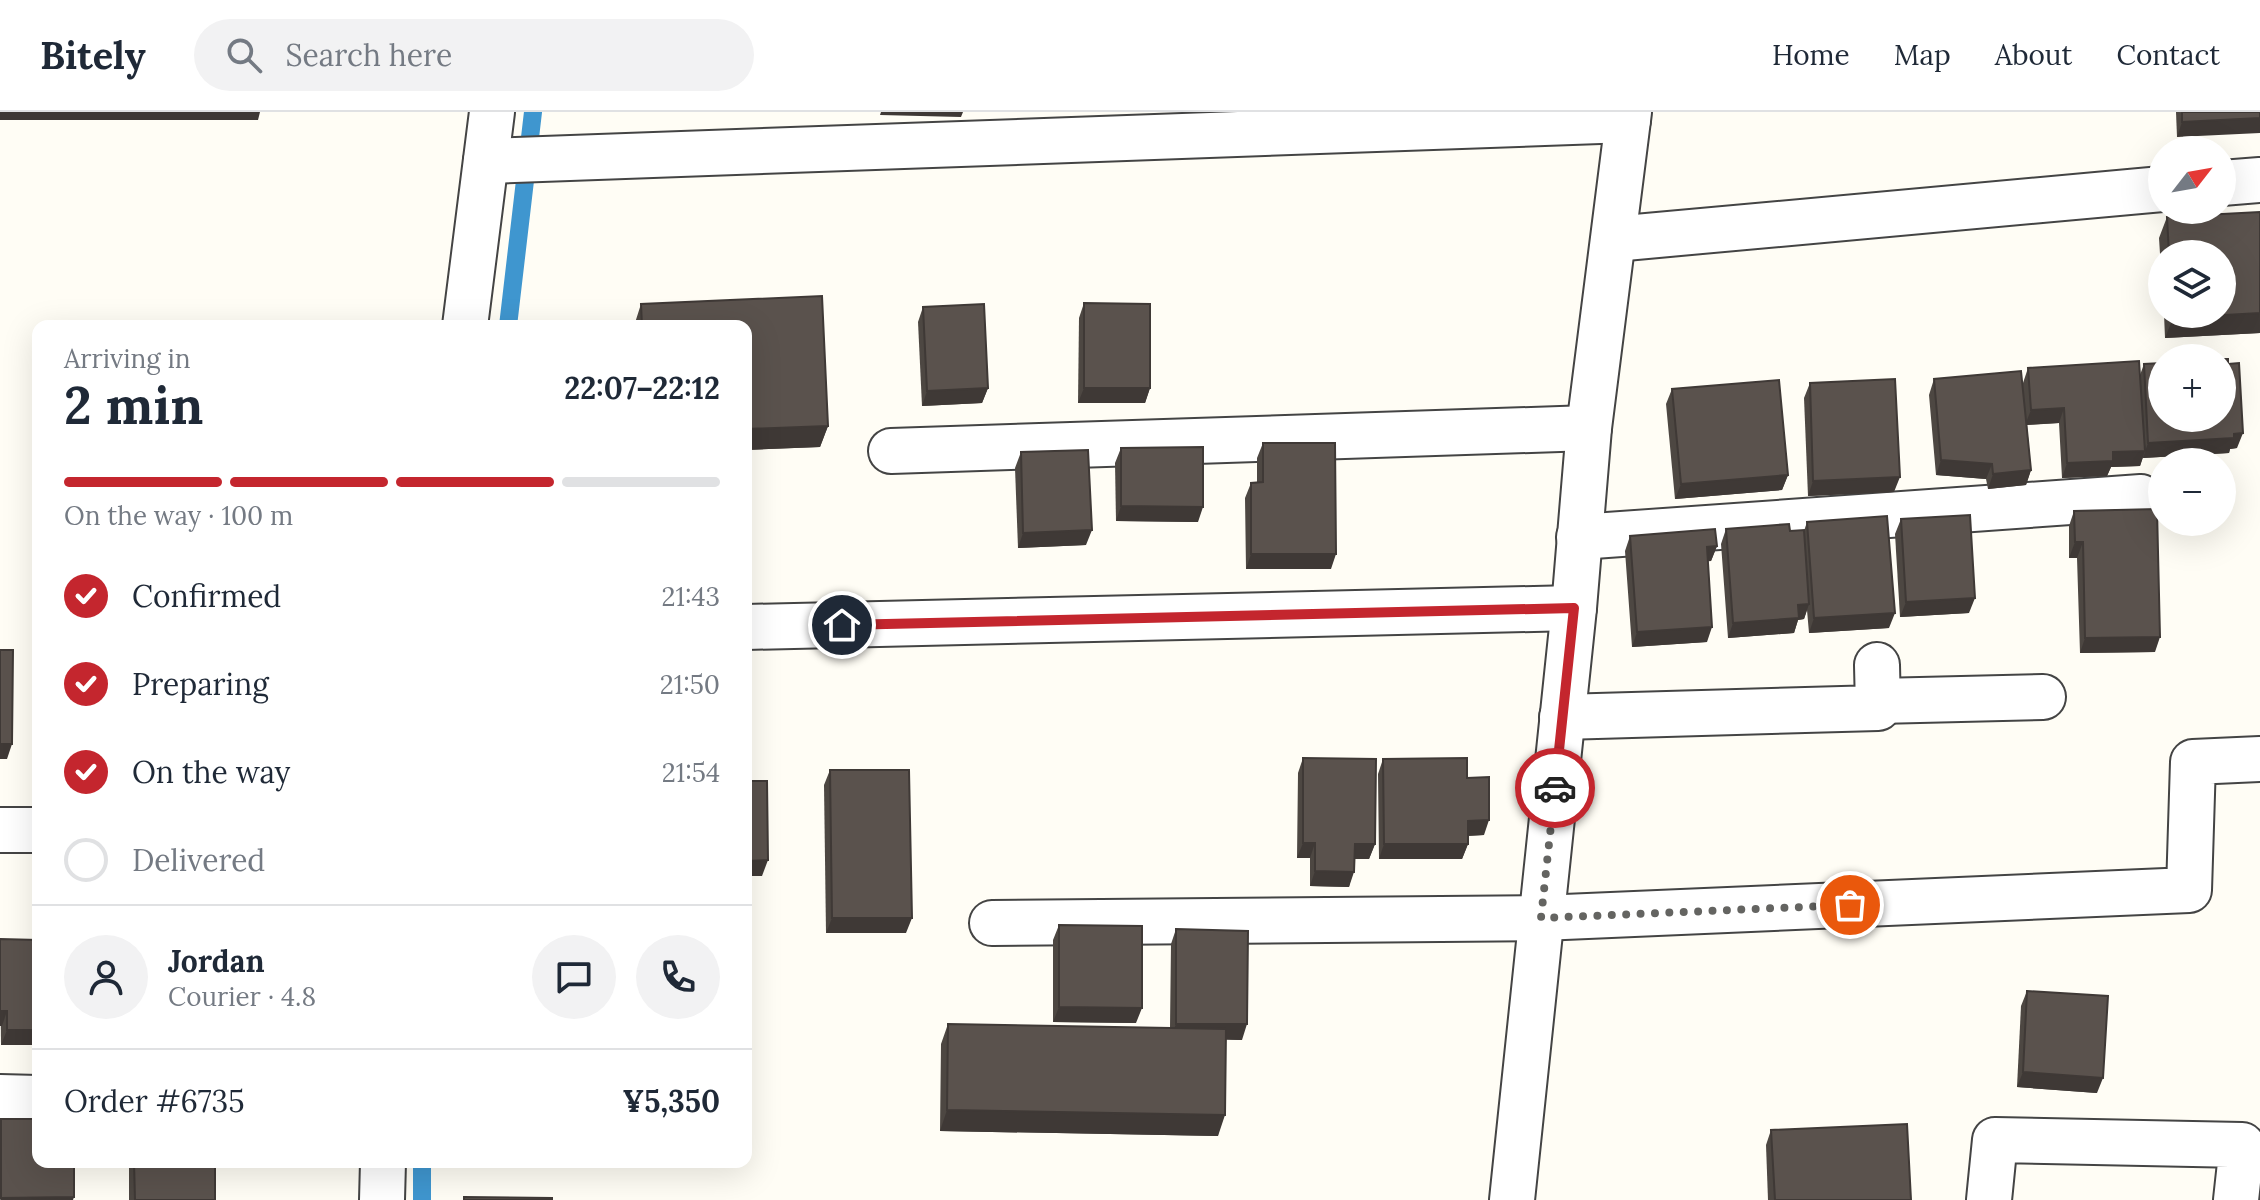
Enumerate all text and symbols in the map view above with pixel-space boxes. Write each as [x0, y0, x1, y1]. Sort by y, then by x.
search box [194, 19, 754, 91]
text: Bitely [40, 31, 146, 79]
icon: search [222, 33, 266, 77]
text: Search here [286, 36, 452, 74]
text: Home [1772, 37, 1850, 73]
text: Map [1894, 37, 1951, 73]
text: About [1995, 37, 2072, 73]
text: Contact [2116, 37, 2220, 73]
north arrow [2148, 136, 2236, 224]
map controls [2148, 136, 2236, 536]
button: layers [2148, 240, 2236, 328]
text: Arriving in [64, 342, 191, 375]
button: + [2148, 344, 2236, 432]
text: 22:07–22:12 [564, 369, 720, 407]
text: 2 min [64, 372, 203, 438]
button: − [2148, 448, 2236, 536]
text: On the way · 100 m [64, 499, 293, 532]
icon: check [64, 574, 108, 618]
text: Confirmed [132, 577, 281, 615]
text: 21:43 [661, 580, 720, 613]
pin [808, 591, 876, 659]
icon: home [820, 603, 864, 647]
icon: check [64, 662, 108, 706]
text: Preparing [132, 665, 269, 703]
text: 21:50 [660, 668, 720, 701]
courier [1515, 748, 1595, 828]
icon: check [64, 750, 108, 794]
text: On the way [132, 753, 290, 791]
text: 21:54 [662, 756, 720, 789]
icon: car [1533, 766, 1577, 810]
text: Delivered [132, 841, 265, 879]
pin [1816, 871, 1884, 939]
icon: bag [1828, 883, 1872, 927]
button: person [64, 935, 148, 1019]
button: chat [532, 935, 616, 1019]
button: phone [636, 935, 720, 1019]
text: Jordan [168, 942, 265, 980]
text: Courier · 4.8 [168, 980, 316, 1013]
text: Order #6735 [64, 1082, 245, 1120]
text: ¥5,350 [623, 1082, 720, 1120]

